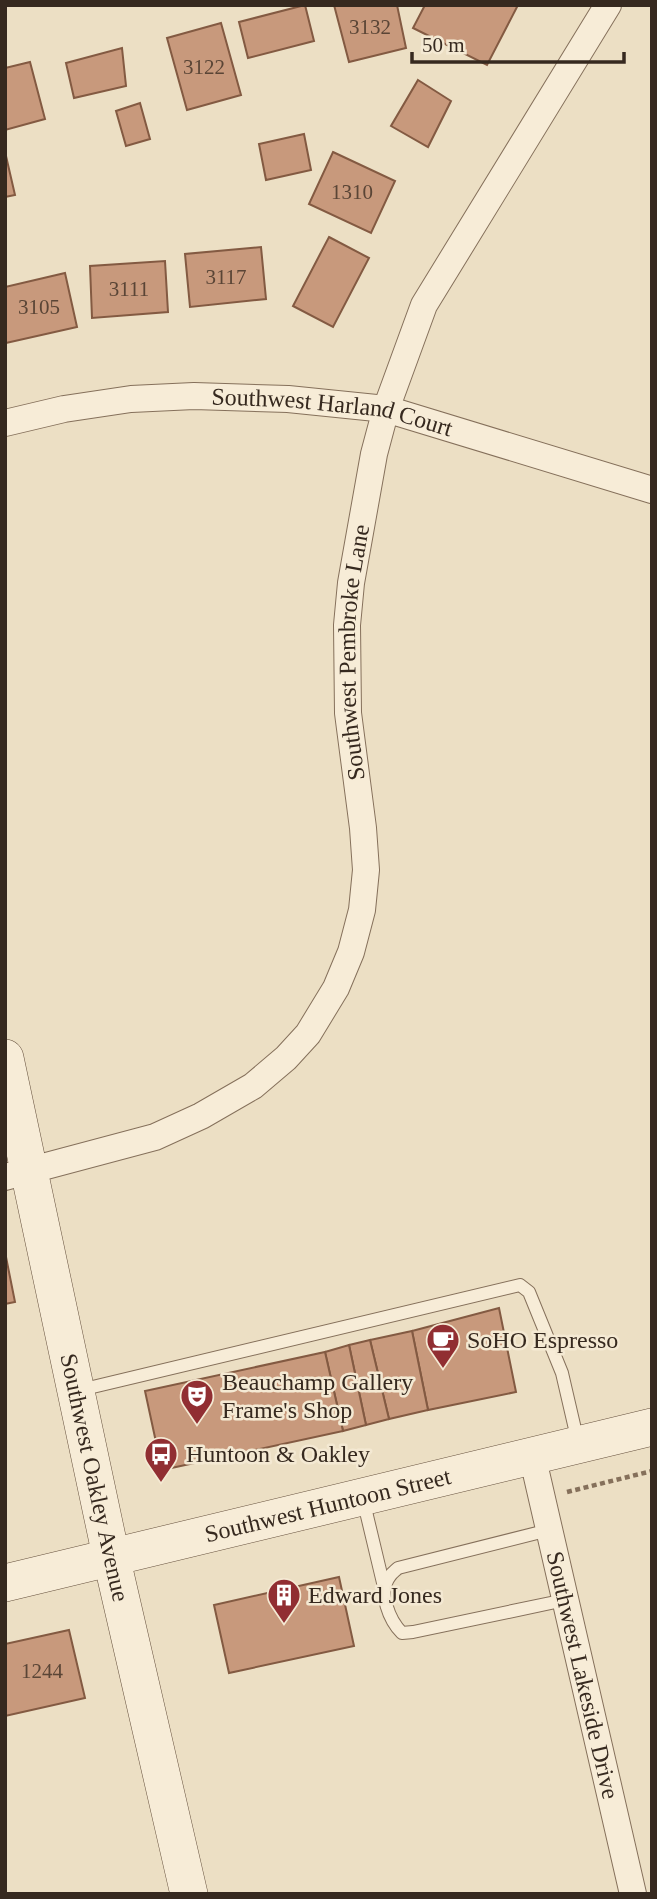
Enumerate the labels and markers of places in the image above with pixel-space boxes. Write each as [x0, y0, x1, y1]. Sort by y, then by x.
cafe icon: SoHO Espresso [424, 1321, 462, 1370]
place label: SoHO Espresso [467, 1327, 618, 1353]
place label: Beauchamp Gallery Frame's Shop [222, 1369, 413, 1423]
theatre icon: Beauchamp Gallery Frame's Shop [178, 1377, 216, 1426]
bus stop icon: Huntoon & Oakley [142, 1435, 180, 1484]
place label: Huntoon & Oakley [186, 1441, 370, 1467]
building icon: Edward Jones [265, 1576, 303, 1625]
place label: Edward Jones [308, 1582, 442, 1608]

